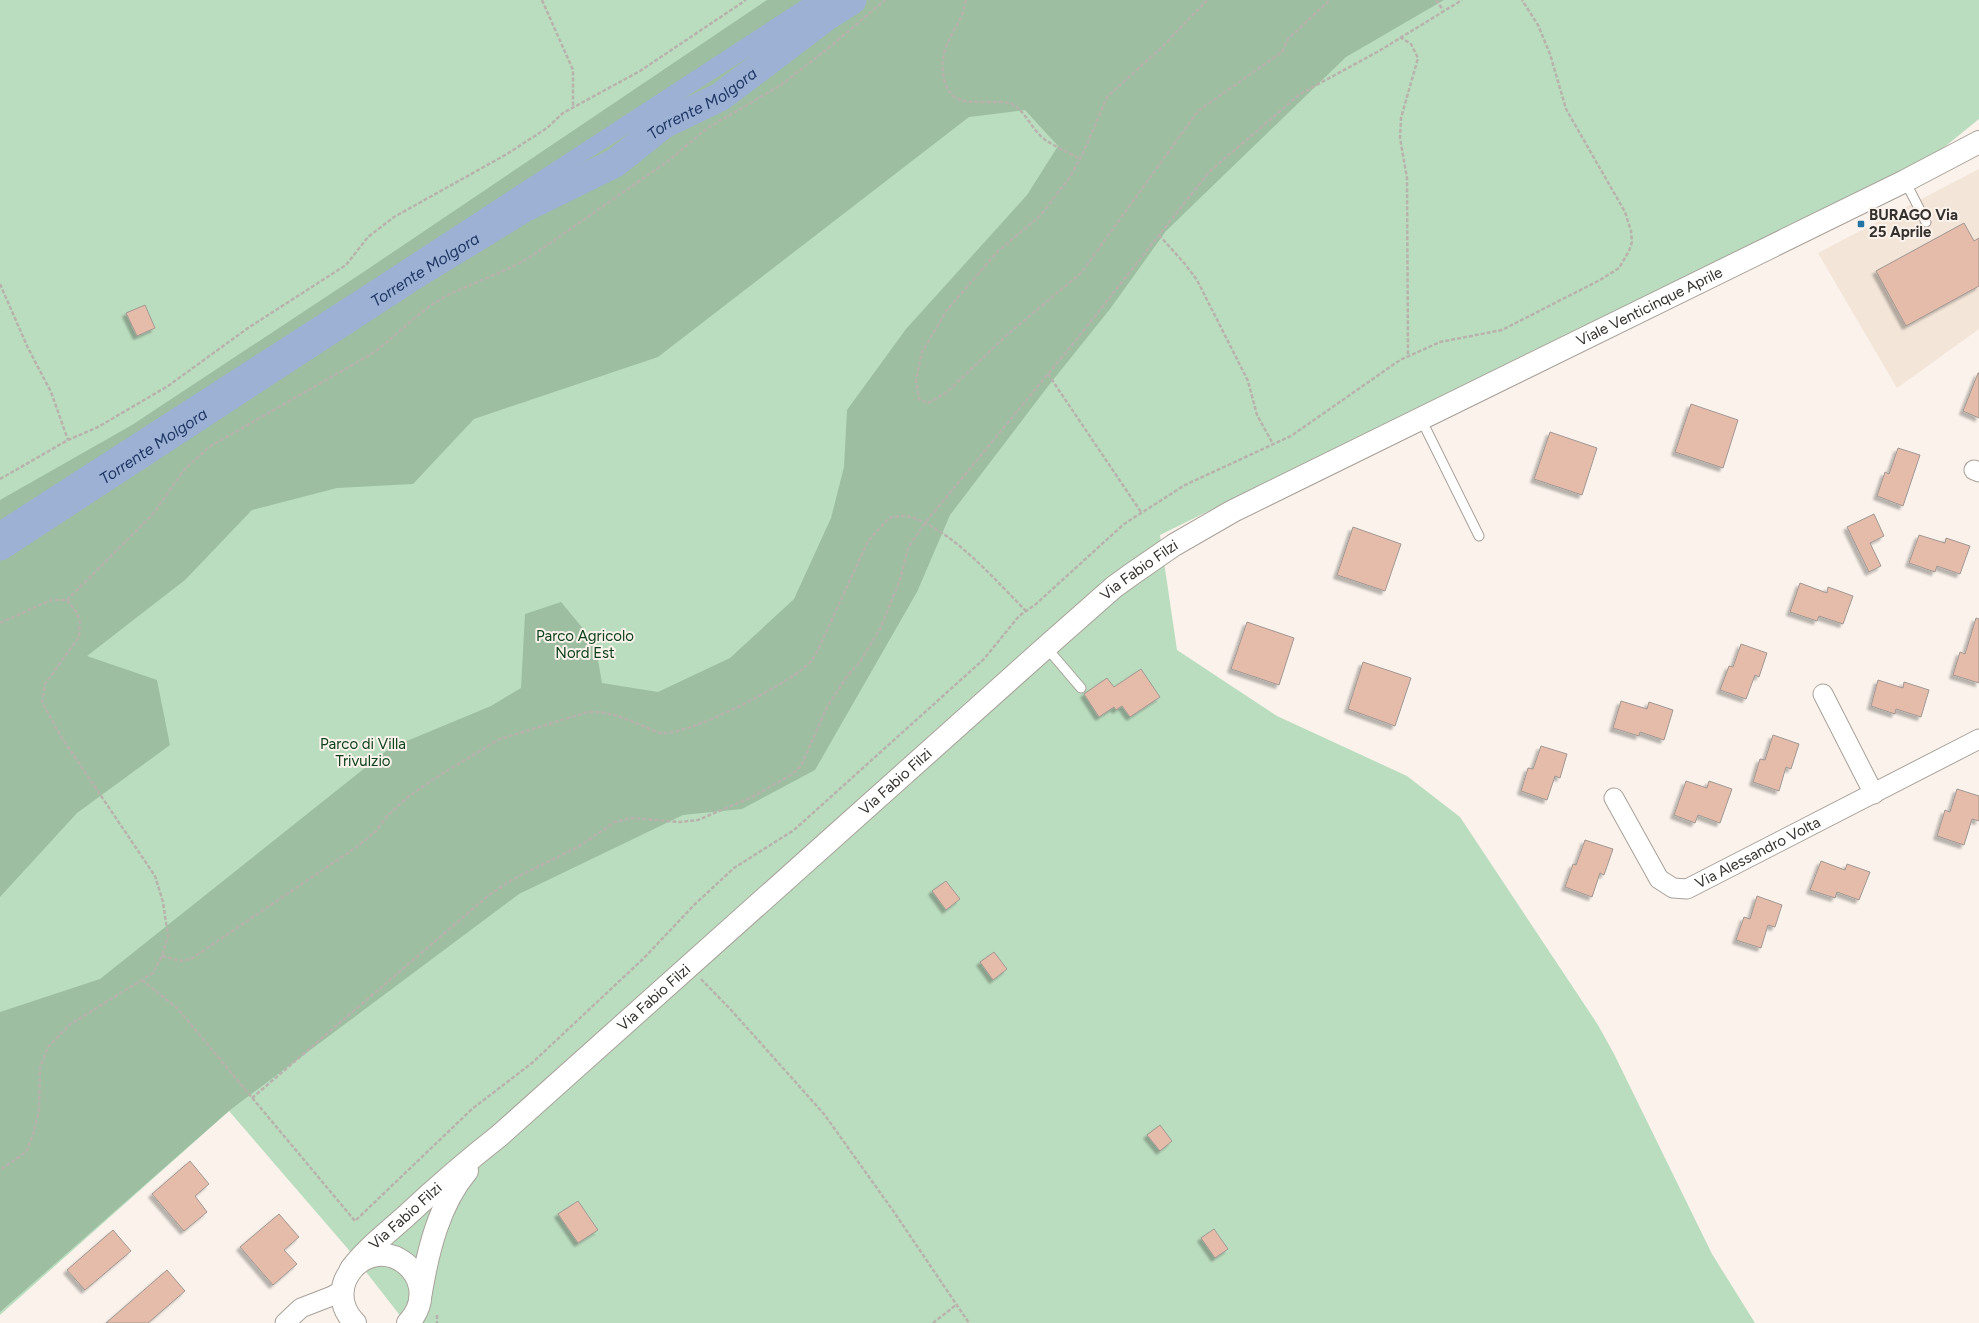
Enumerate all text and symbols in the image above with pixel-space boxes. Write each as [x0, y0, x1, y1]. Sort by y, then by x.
water label: Torrente Molgora [643, 63, 760, 143]
place label: BURAGO Via 25 Aprile [1869, 206, 1958, 241]
marker: BURAGO Via 25 Aprile [1856, 219, 1866, 229]
water label: Torrente Molgora [367, 228, 483, 310]
street label: Viale Venticinque Aprile [1574, 263, 1725, 350]
water label: Torrente Molgora [96, 404, 210, 488]
street label: Via Fabio Filzi [1097, 536, 1181, 604]
park label: Parco Agricolo Nord Est [536, 627, 634, 662]
park label: Parco di Villa Trivulzio [320, 735, 406, 770]
street label: Via Fabio Filzi [855, 744, 936, 819]
street label: Via Alessandro Volta [1692, 813, 1824, 892]
street label: Via Fabio Filzi [614, 960, 694, 1035]
street label: Via Fabio Filzi [365, 1179, 445, 1253]

